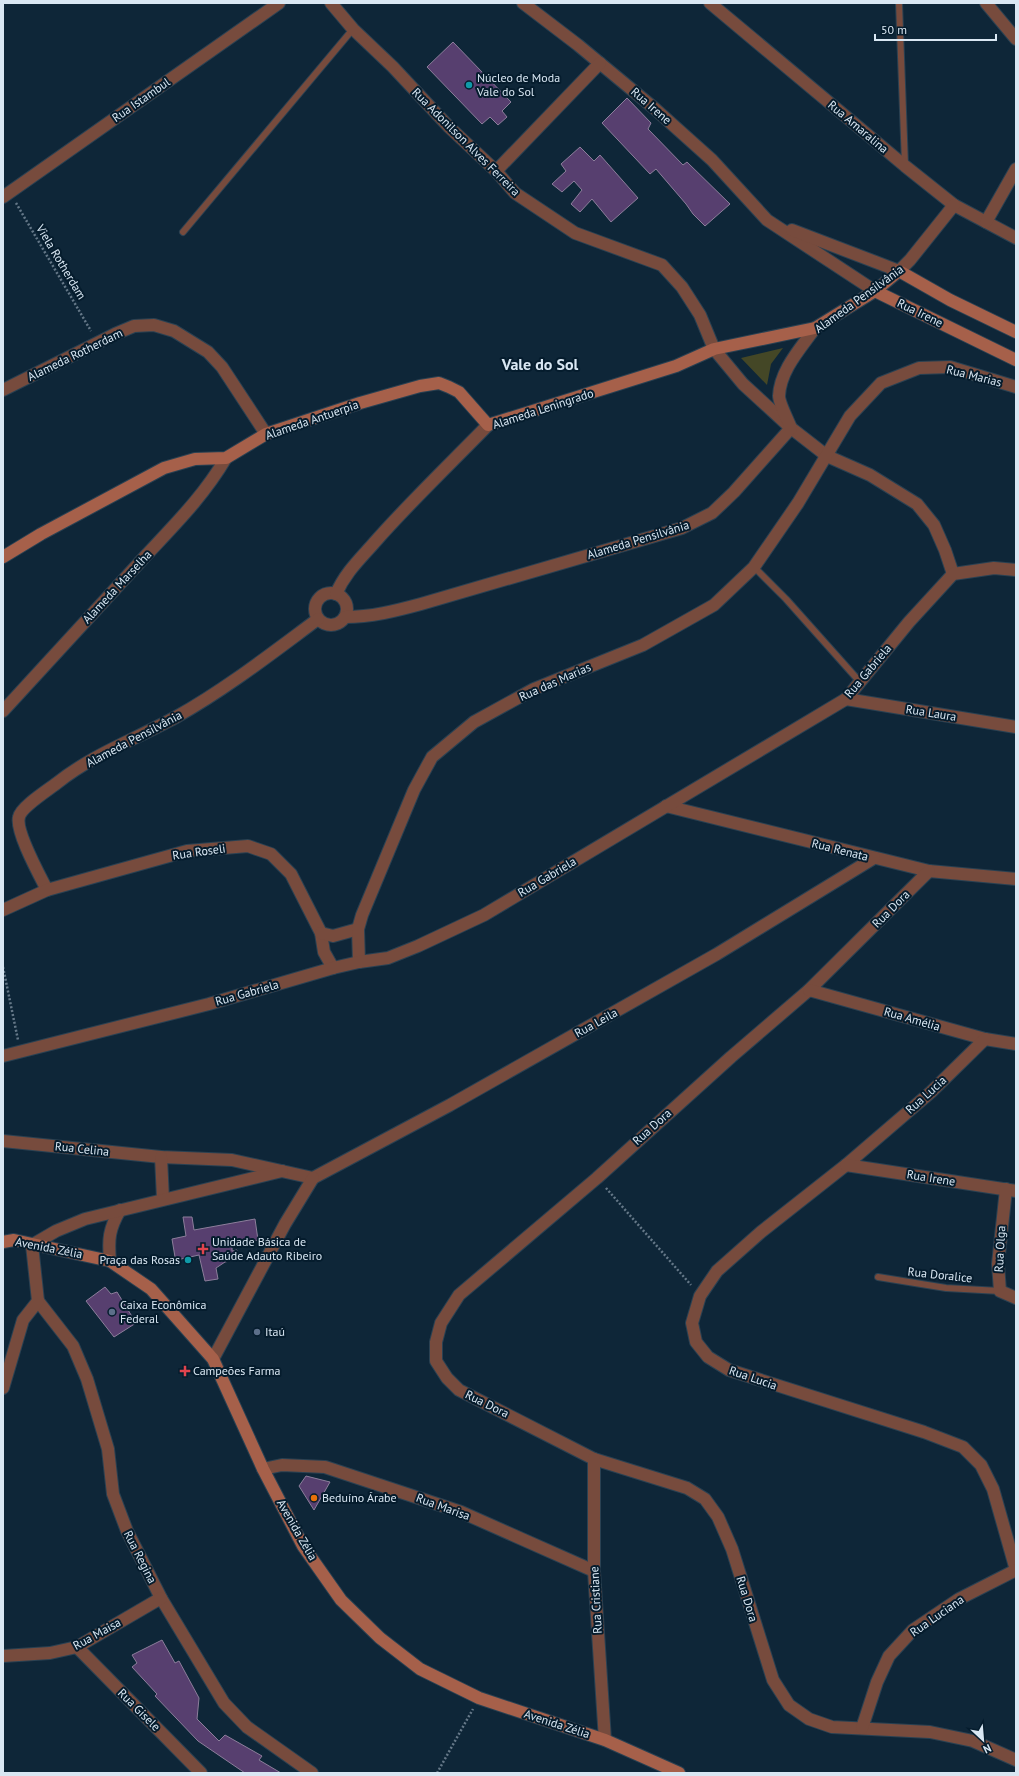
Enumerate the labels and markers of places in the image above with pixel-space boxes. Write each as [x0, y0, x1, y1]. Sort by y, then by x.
place label: Núcleo de Moda Vale do Sol [476, 70, 560, 99]
marker: Núcleo de Moda Vale do Sol [464, 80, 474, 90]
place label: Unidade Básica de Saúde Adauto Ribeiro [212, 1234, 322, 1263]
marker: Unidade Básica de Saúde Adauto Ribeiro [197, 1243, 209, 1255]
place label: Praça das Rosas [99, 1252, 180, 1267]
marker: Praça das Rosas [183, 1255, 193, 1265]
place label: Caixa Econômica Federal [120, 1297, 207, 1326]
marker: Caixa Econômica Federal [107, 1307, 117, 1317]
place label: Itaú [265, 1324, 285, 1339]
marker: Itaú [252, 1327, 262, 1337]
place label: Campeões Farma [193, 1363, 281, 1378]
marker: Campeões Farma [180, 1366, 190, 1376]
place label: Beduíno Árabe [322, 1490, 397, 1505]
marker: Beduíno Árabe [309, 1493, 319, 1503]

